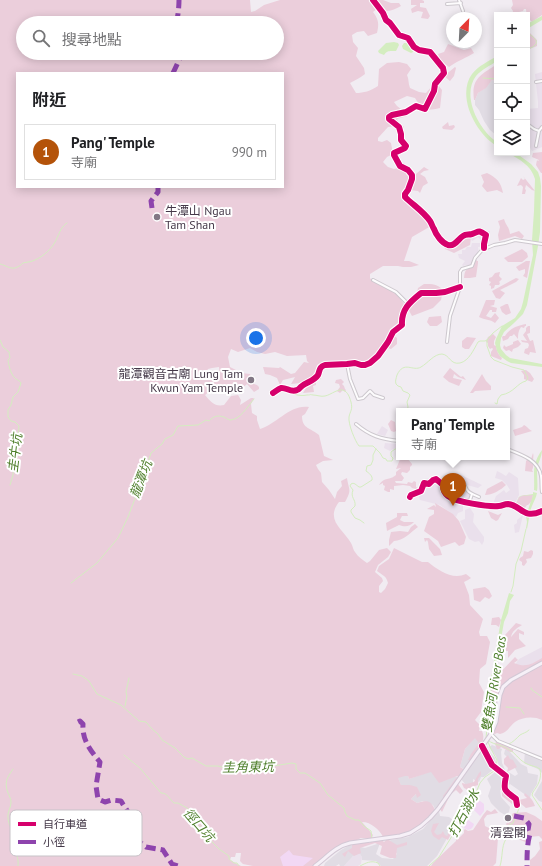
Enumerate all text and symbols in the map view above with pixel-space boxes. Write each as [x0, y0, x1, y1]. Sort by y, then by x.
north arrow [446, 12, 482, 48]
map controls [494, 12, 530, 156]
button: + [494, 12, 530, 48]
search box [16, 16, 284, 60]
icon: search [30, 27, 52, 49]
text: 搜尋地點 [62, 30, 122, 49]
button: − [494, 48, 530, 84]
button: locate [494, 84, 530, 120]
text: 附近 [32, 89, 66, 111]
button: layers [494, 120, 530, 156]
text: Pang' Temple [71, 133, 155, 152]
text: 1 [42, 144, 50, 161]
text: 990 m [232, 144, 267, 161]
text: 寺廟 [71, 154, 97, 171]
place label: 牛潭山 Ngau Tam Shan [165, 203, 231, 232]
marker: 牛潭山 Ngau Tam Shan [152, 212, 162, 222]
your location [246, 328, 266, 348]
place label: 龍潭觀音古廟 Lung Tam Kwun Yam Temple [118, 366, 243, 395]
marker: 龍潭觀音古廟 Lung Tam Kwun Yam Temple [246, 375, 256, 385]
popup [396, 408, 510, 460]
text: Pang' Temple [411, 415, 495, 434]
water label: 圭牛坑 [4, 431, 26, 473]
text: 寺廟 [411, 436, 437, 453]
water label: 龍潭坑 [126, 456, 157, 500]
pin: 1 [440, 473, 466, 506]
water label: 雙魚河 River Beas [478, 634, 510, 733]
water label: 圭角東坑 [222, 758, 276, 776]
water label: 打石湖水 [444, 785, 484, 840]
water label: 徑口坑 [180, 805, 220, 847]
legend [10, 810, 142, 856]
marker: 清雲閣 [503, 813, 513, 823]
text: 自行車道 [43, 817, 87, 831]
place label: 清雲閣 [490, 825, 526, 840]
text: 小徑 [43, 835, 65, 849]

